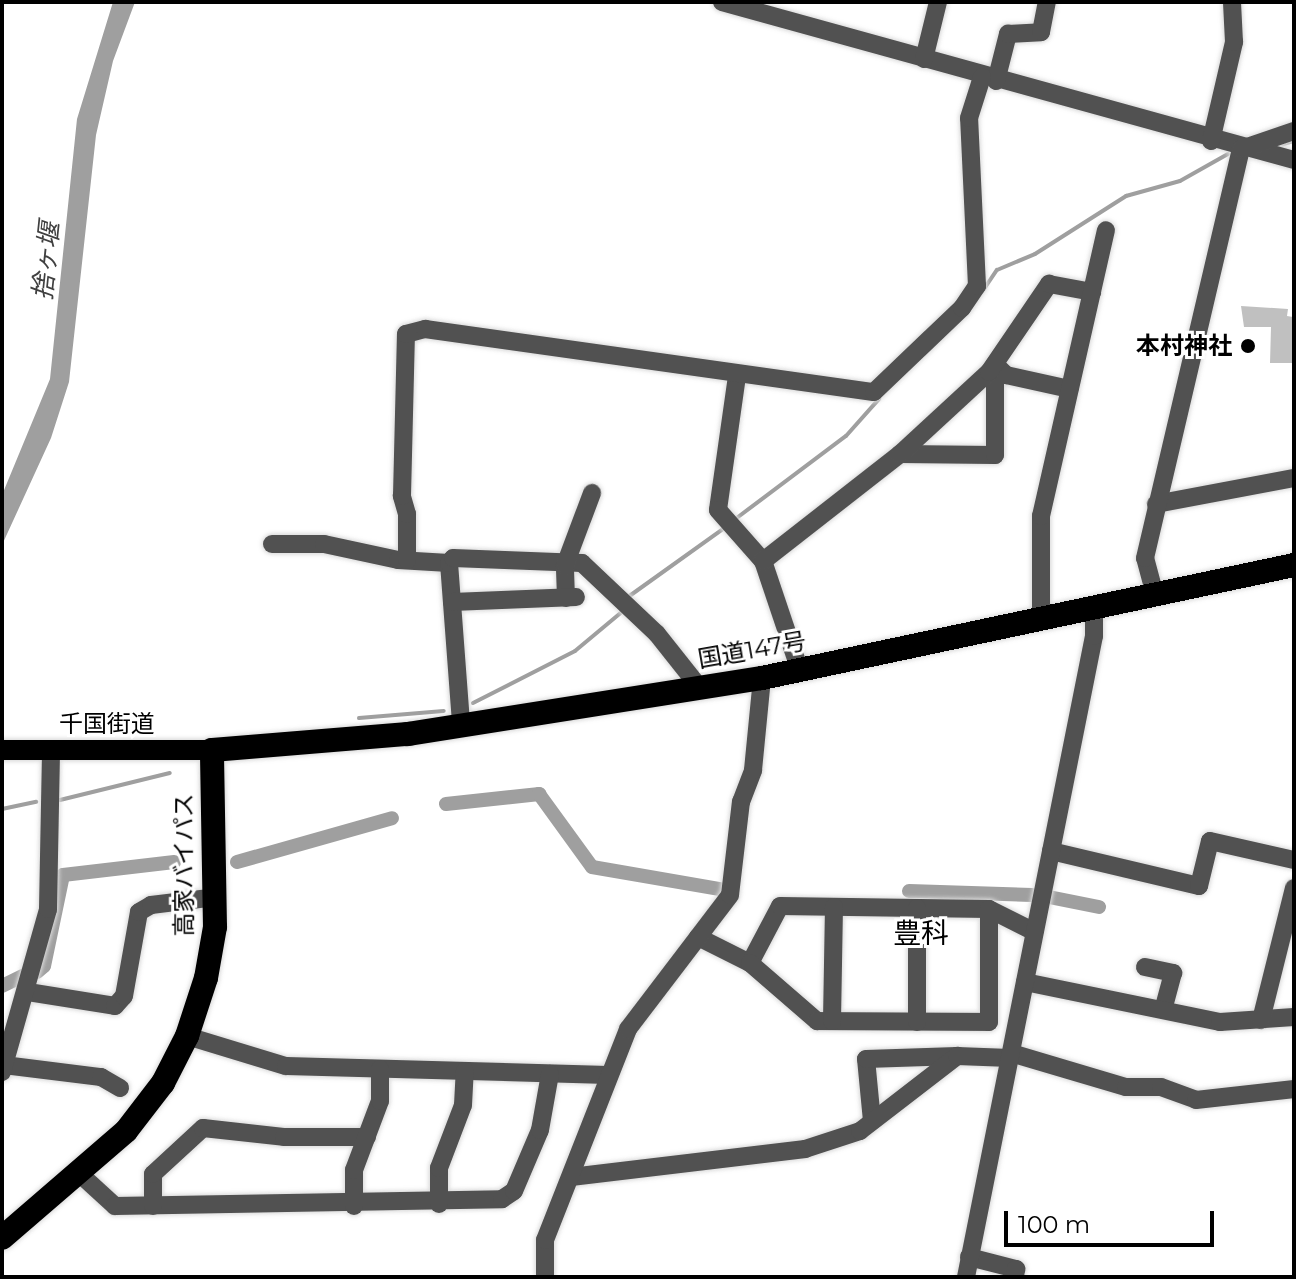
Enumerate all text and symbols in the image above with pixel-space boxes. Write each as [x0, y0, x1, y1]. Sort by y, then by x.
water label: 捨ヶ堰 [27, 221, 67, 301]
place label: 本村神社 [1136, 332, 1232, 360]
marker: 本村神社 [1239, 337, 1257, 355]
street label: 国道147号 [696, 626, 808, 674]
street label: 千国街道 [59, 710, 155, 738]
street label: 高家バイパス [170, 793, 198, 937]
district label: 豊科 [893, 916, 949, 950]
scale bar [1008, 1195, 1218, 1245]
text: 100 m [1018, 1210, 1090, 1239]

